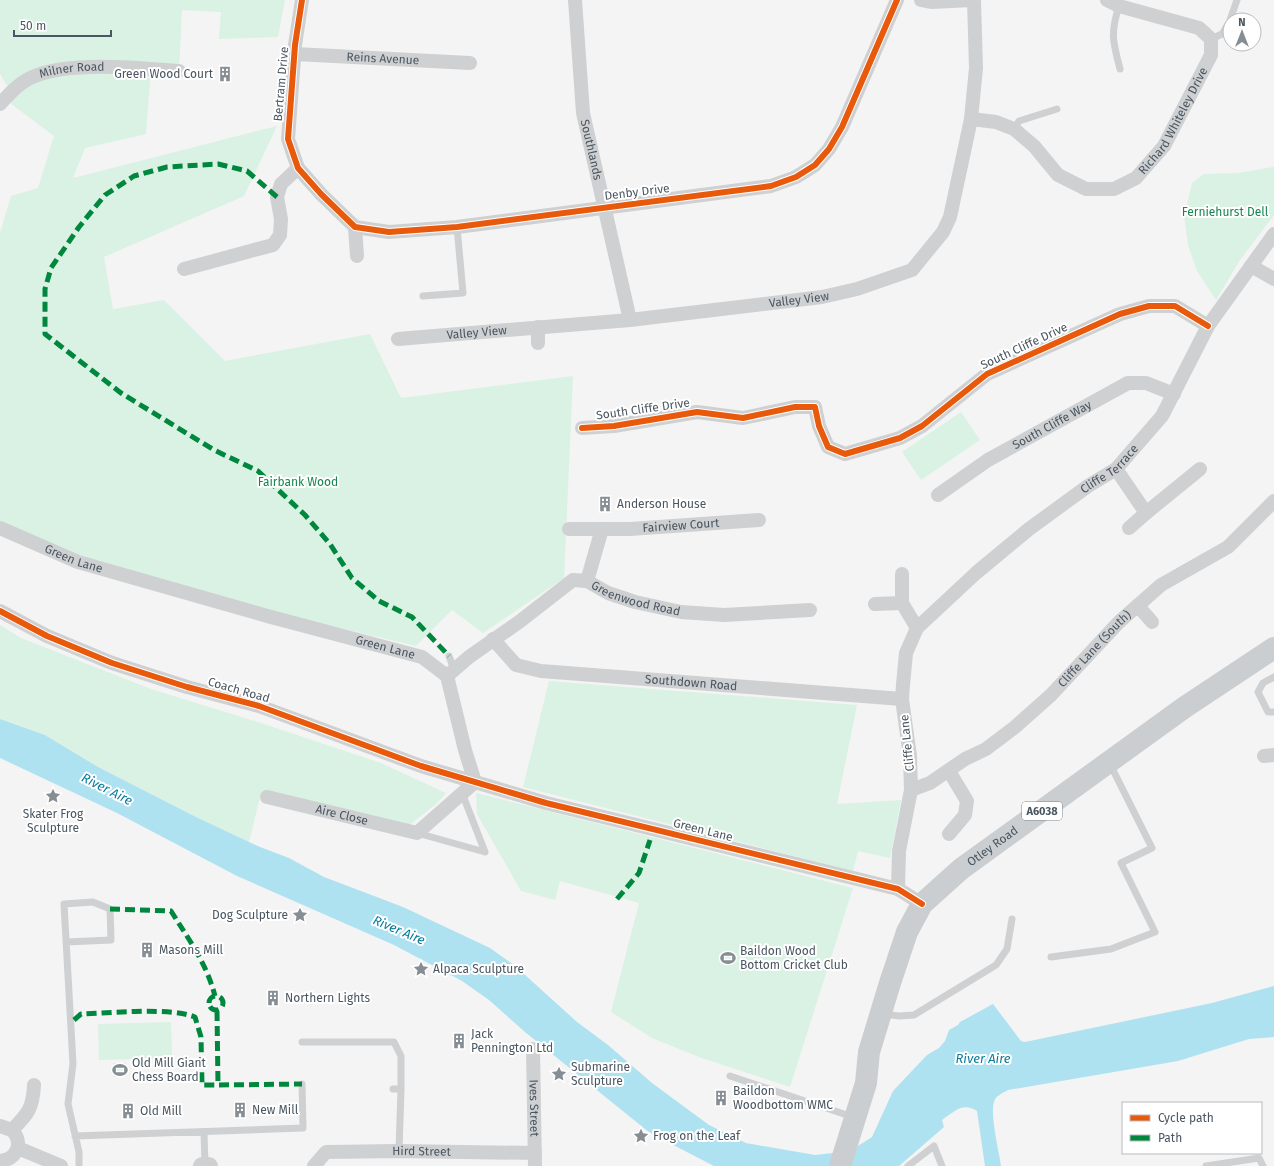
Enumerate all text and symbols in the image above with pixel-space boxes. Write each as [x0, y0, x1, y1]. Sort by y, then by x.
scale bar [14, 12, 111, 38]
north arrow [1222, 12, 1262, 52]
text: N [1238, 16, 1246, 29]
text: 50 m [20, 19, 46, 33]
street label: Bertram Drive [271, 46, 291, 122]
street label: Reins Avenue [346, 50, 420, 67]
street label: Milner Road [38, 60, 104, 81]
building icon: Green Wood Court [216, 65, 234, 83]
street label: Richard Whiteley Drive [1136, 65, 1210, 177]
place label: Green Wood Court [114, 67, 214, 81]
street label: Southlands [578, 118, 605, 182]
street label: Denby Drive [604, 181, 670, 203]
park label: Ferniehurst Dell [1182, 205, 1269, 219]
street label: Valley View [768, 289, 831, 310]
street label: South Cliffe Drive [978, 320, 1070, 372]
street label: Valley View [446, 323, 508, 342]
street label: South Cliffe Drive [595, 396, 691, 422]
street label: South Cliffe Way [1010, 397, 1094, 452]
street label: Cliffe Terrace [1077, 442, 1141, 496]
park label: Fairbank Wood [258, 475, 338, 489]
building icon: Anderson House [596, 495, 614, 513]
place label: Anderson House [617, 497, 706, 511]
street label: Fairview Court [642, 516, 720, 535]
street label: Green Lane [43, 541, 104, 576]
street label: Greenwood Road [589, 578, 682, 619]
street label: Cliffe Lane (South) [1055, 608, 1134, 690]
street label: Green Lane [354, 633, 417, 662]
street label: Southdown Road [644, 672, 738, 693]
street label: Coach Road [207, 675, 271, 705]
street label: Cliffe Lane [897, 714, 917, 772]
water label: River Aire [79, 770, 135, 808]
place icon: Skater Frog Sculpture [44, 787, 62, 805]
street label: Aire Close [314, 802, 370, 828]
road number: A6038 [1022, 802, 1062, 820]
place label: Skater Frog Sculpture [23, 807, 84, 835]
street label: Green Lane [672, 816, 734, 844]
street label: Otley Road [964, 823, 1021, 869]
place icon: Dog Sculpture [291, 906, 309, 924]
place label: Dog Sculpture [212, 908, 288, 922]
water label: River Aire [371, 912, 427, 948]
building icon: Masons Mill [138, 941, 156, 959]
place label: Masons Mill [159, 943, 223, 957]
place label: Baildon Wood Bottom Cricket Club [740, 944, 848, 972]
sports icon: Baildon Wood Bottom Cricket Club [719, 949, 737, 967]
place icon: Alpaca Sculpture [412, 960, 430, 978]
place label: Alpaca Sculpture [433, 962, 524, 976]
building icon: Northern Lights [264, 989, 282, 1007]
place label: Northern Lights [285, 991, 371, 1005]
place label: Jack Pennington Ltd [471, 1027, 553, 1055]
building icon: Jack Pennington Ltd [450, 1032, 468, 1050]
water label: River Aire [955, 1051, 1011, 1066]
place label: Old Mill Giant Chess Board [132, 1056, 207, 1084]
place label: Submarine Sculpture [571, 1060, 630, 1088]
sports icon: Old Mill Giant Chess Board [111, 1061, 129, 1079]
place icon: Submarine Sculpture [550, 1065, 568, 1083]
street label: Ives Street [527, 1079, 542, 1137]
place label: Baildon Woodbottom WMC [733, 1084, 833, 1112]
building icon: Baildon Woodbottom WMC [712, 1089, 730, 1107]
building icon: New Mill [231, 1101, 249, 1119]
building icon: Old Mill [119, 1102, 137, 1120]
legend [1122, 1102, 1262, 1154]
place label: New Mill [252, 1103, 299, 1117]
place label: Old Mill [140, 1104, 182, 1118]
text: Cycle path [1158, 1111, 1214, 1125]
place icon: Frog on the Leaf [632, 1127, 650, 1145]
place label: Frog on the Leaf [653, 1129, 741, 1143]
text: Path [1158, 1131, 1182, 1145]
street label: Hird Street [392, 1144, 452, 1159]

